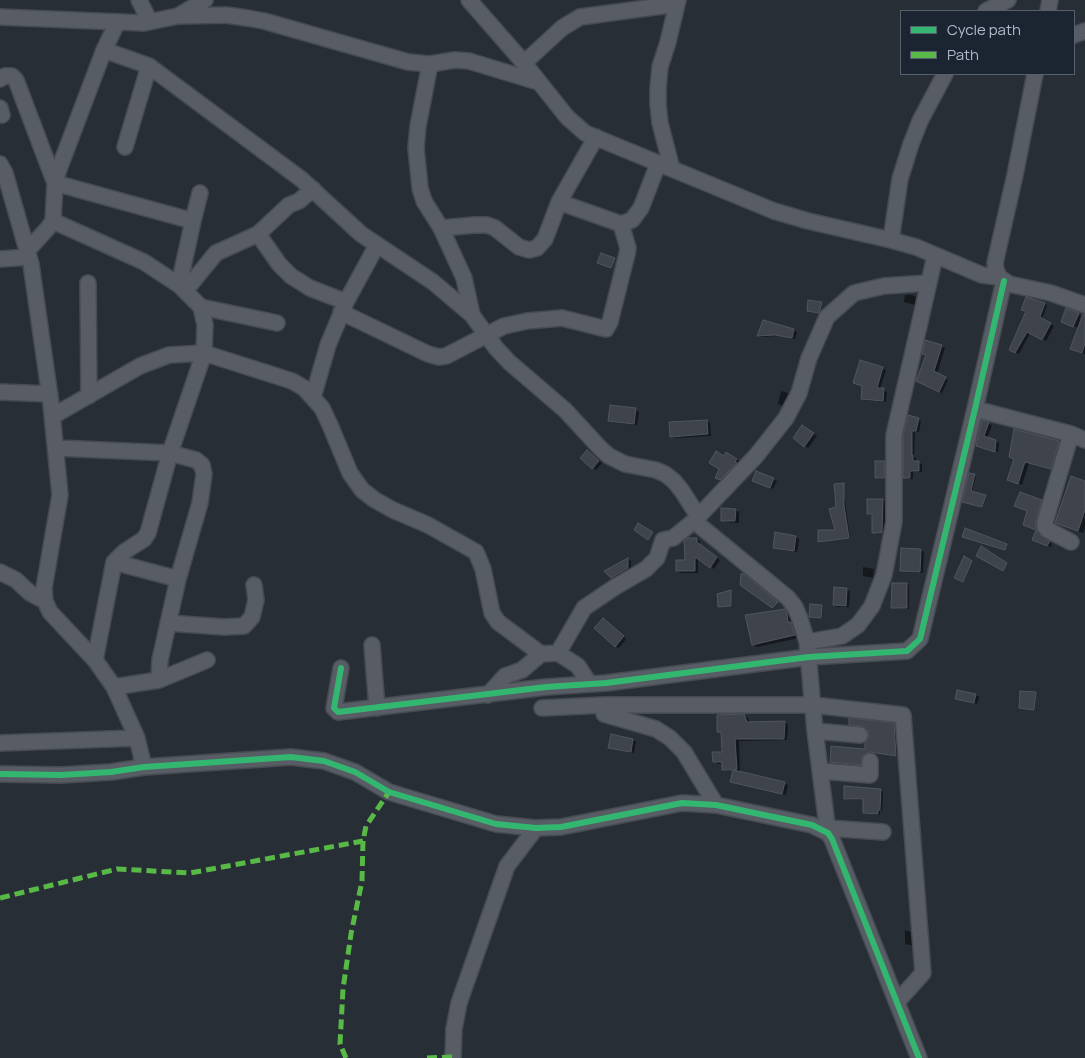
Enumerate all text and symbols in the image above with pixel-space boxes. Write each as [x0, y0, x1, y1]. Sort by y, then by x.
legend [900, 10, 1075, 75]
text: Cycle path [947, 19, 1021, 40]
text: Path [947, 44, 979, 65]

